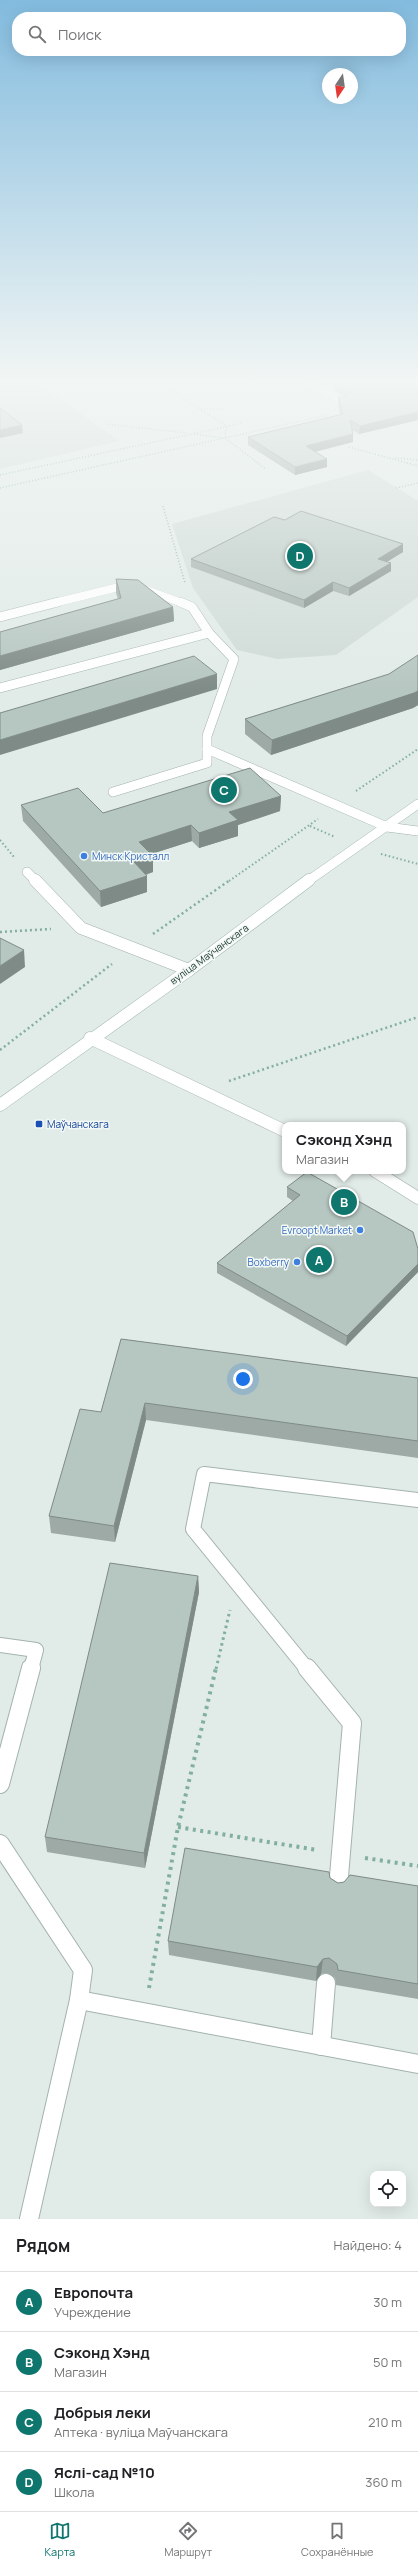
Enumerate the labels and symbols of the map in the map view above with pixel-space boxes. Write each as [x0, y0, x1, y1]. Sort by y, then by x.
north arrow [322, 68, 358, 104]
pin: D [287, 541, 313, 571]
pin: C [211, 775, 237, 805]
place label: Минск Кристалл [92, 849, 170, 863]
marker: Минск Кристалл [79, 851, 89, 861]
street label: вуліца Маўчанскага [167, 921, 251, 987]
place label: Маўчанскага [47, 1117, 109, 1131]
marker: Маўчанскага [34, 1119, 44, 1129]
pin: B [331, 1187, 357, 1217]
place label: Evroopt Market [282, 1223, 352, 1237]
marker: Evroopt Market [355, 1225, 365, 1235]
pin: A [306, 1245, 332, 1275]
place label: Boxberry [248, 1255, 290, 1269]
marker: Boxberry [292, 1257, 302, 1267]
your location [233, 1369, 253, 1389]

